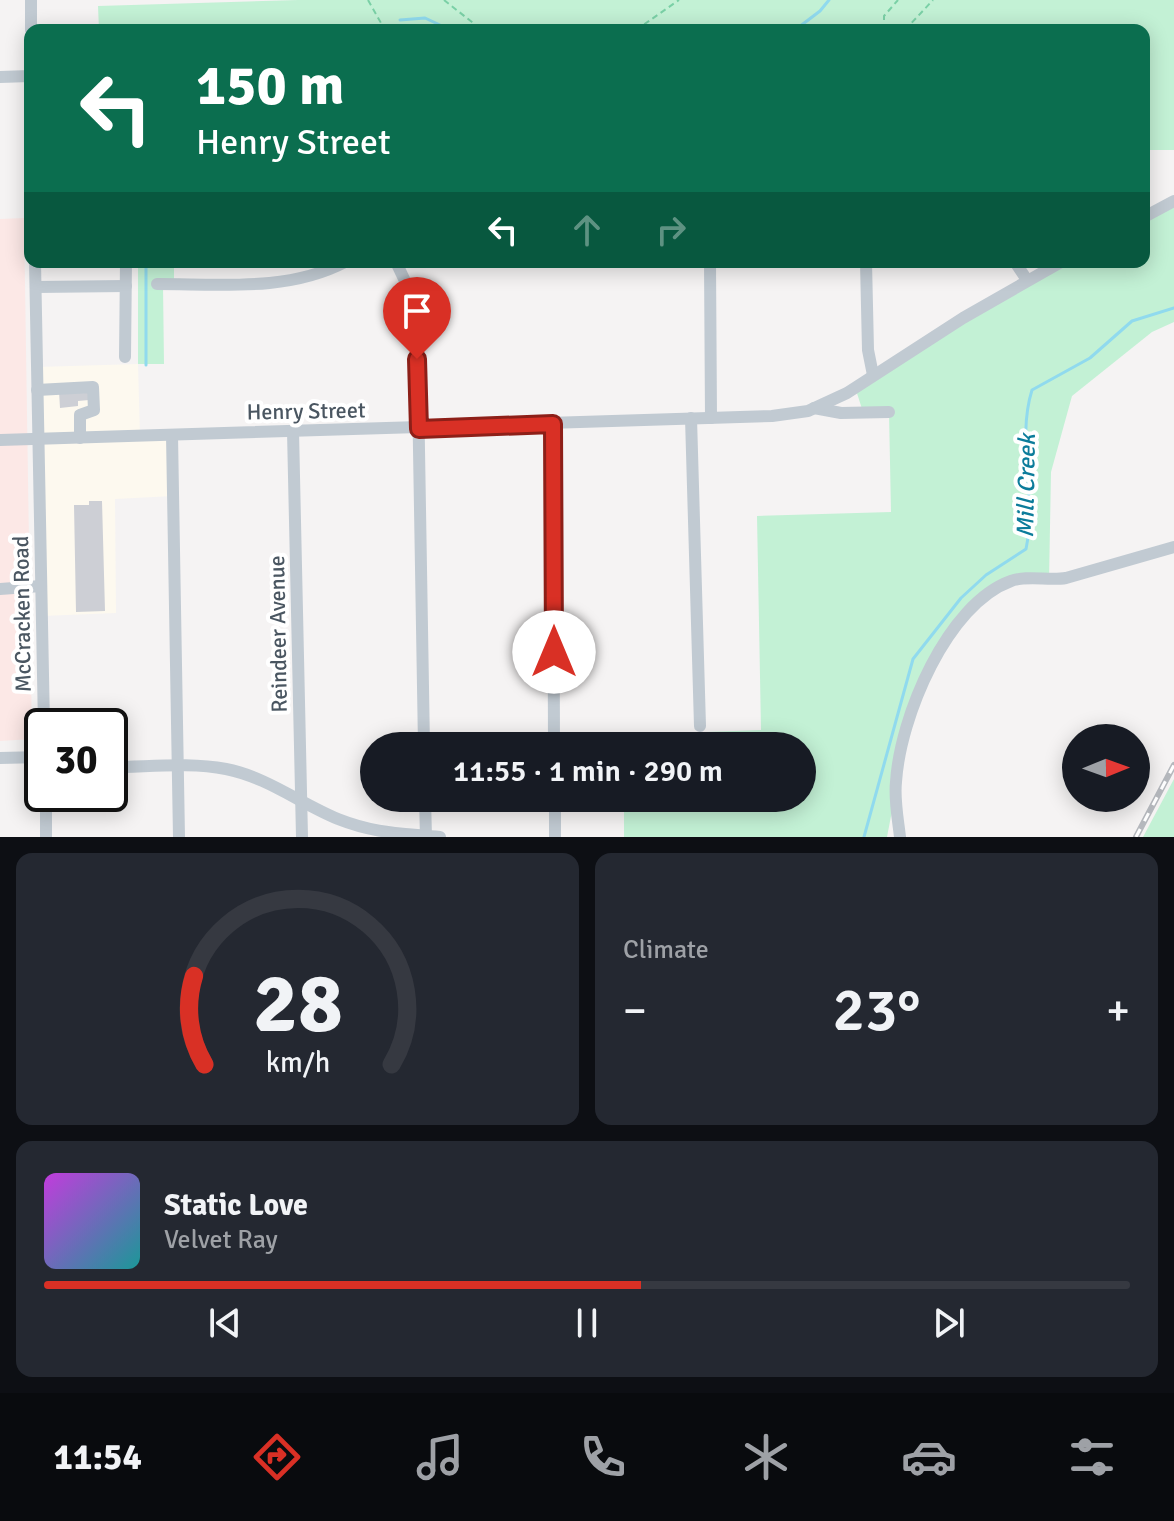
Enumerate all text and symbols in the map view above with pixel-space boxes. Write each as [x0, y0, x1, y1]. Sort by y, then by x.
text: 150 m [196, 51, 344, 120]
icon: left [64, 56, 168, 160]
text: Henry Street [196, 120, 391, 165]
icon: left [481, 208, 525, 252]
icon: ahead [565, 208, 609, 252]
icon: right [649, 208, 693, 252]
pin [383, 277, 451, 359]
icon: arrive [395, 289, 439, 333]
street label: Henry Street [246, 396, 366, 426]
water label: Mill Creek [1010, 432, 1042, 538]
street label: McCracken Road [7, 536, 37, 692]
street label: Reindeer Avenue [263, 555, 293, 713]
position arrow [512, 610, 596, 694]
speed limit sign: 30 [24, 708, 128, 812]
north arrow [1062, 724, 1150, 812]
map controls [1062, 724, 1150, 812]
text: 11:55 · 1 min · 290 m [453, 753, 723, 790]
text: Climate [623, 934, 709, 966]
text: 28 [253, 953, 342, 1055]
text: 23° [833, 974, 920, 1048]
text: − [623, 984, 647, 1038]
text: + [1106, 984, 1130, 1038]
text: km/h [265, 1045, 330, 1080]
text: Static Love [164, 1187, 308, 1224]
text: Velvet Ray [164, 1224, 278, 1256]
icon: previous [203, 1301, 247, 1345]
icon: pause [565, 1301, 609, 1345]
icon: next [927, 1301, 971, 1345]
icon: directions [249, 1429, 305, 1485]
icon: music [412, 1429, 468, 1485]
icon: phone [575, 1429, 631, 1485]
icon: climate [738, 1429, 794, 1485]
icon: car [901, 1429, 957, 1485]
icon: filters [1064, 1429, 1120, 1485]
text: 11:54 [54, 1435, 142, 1480]

